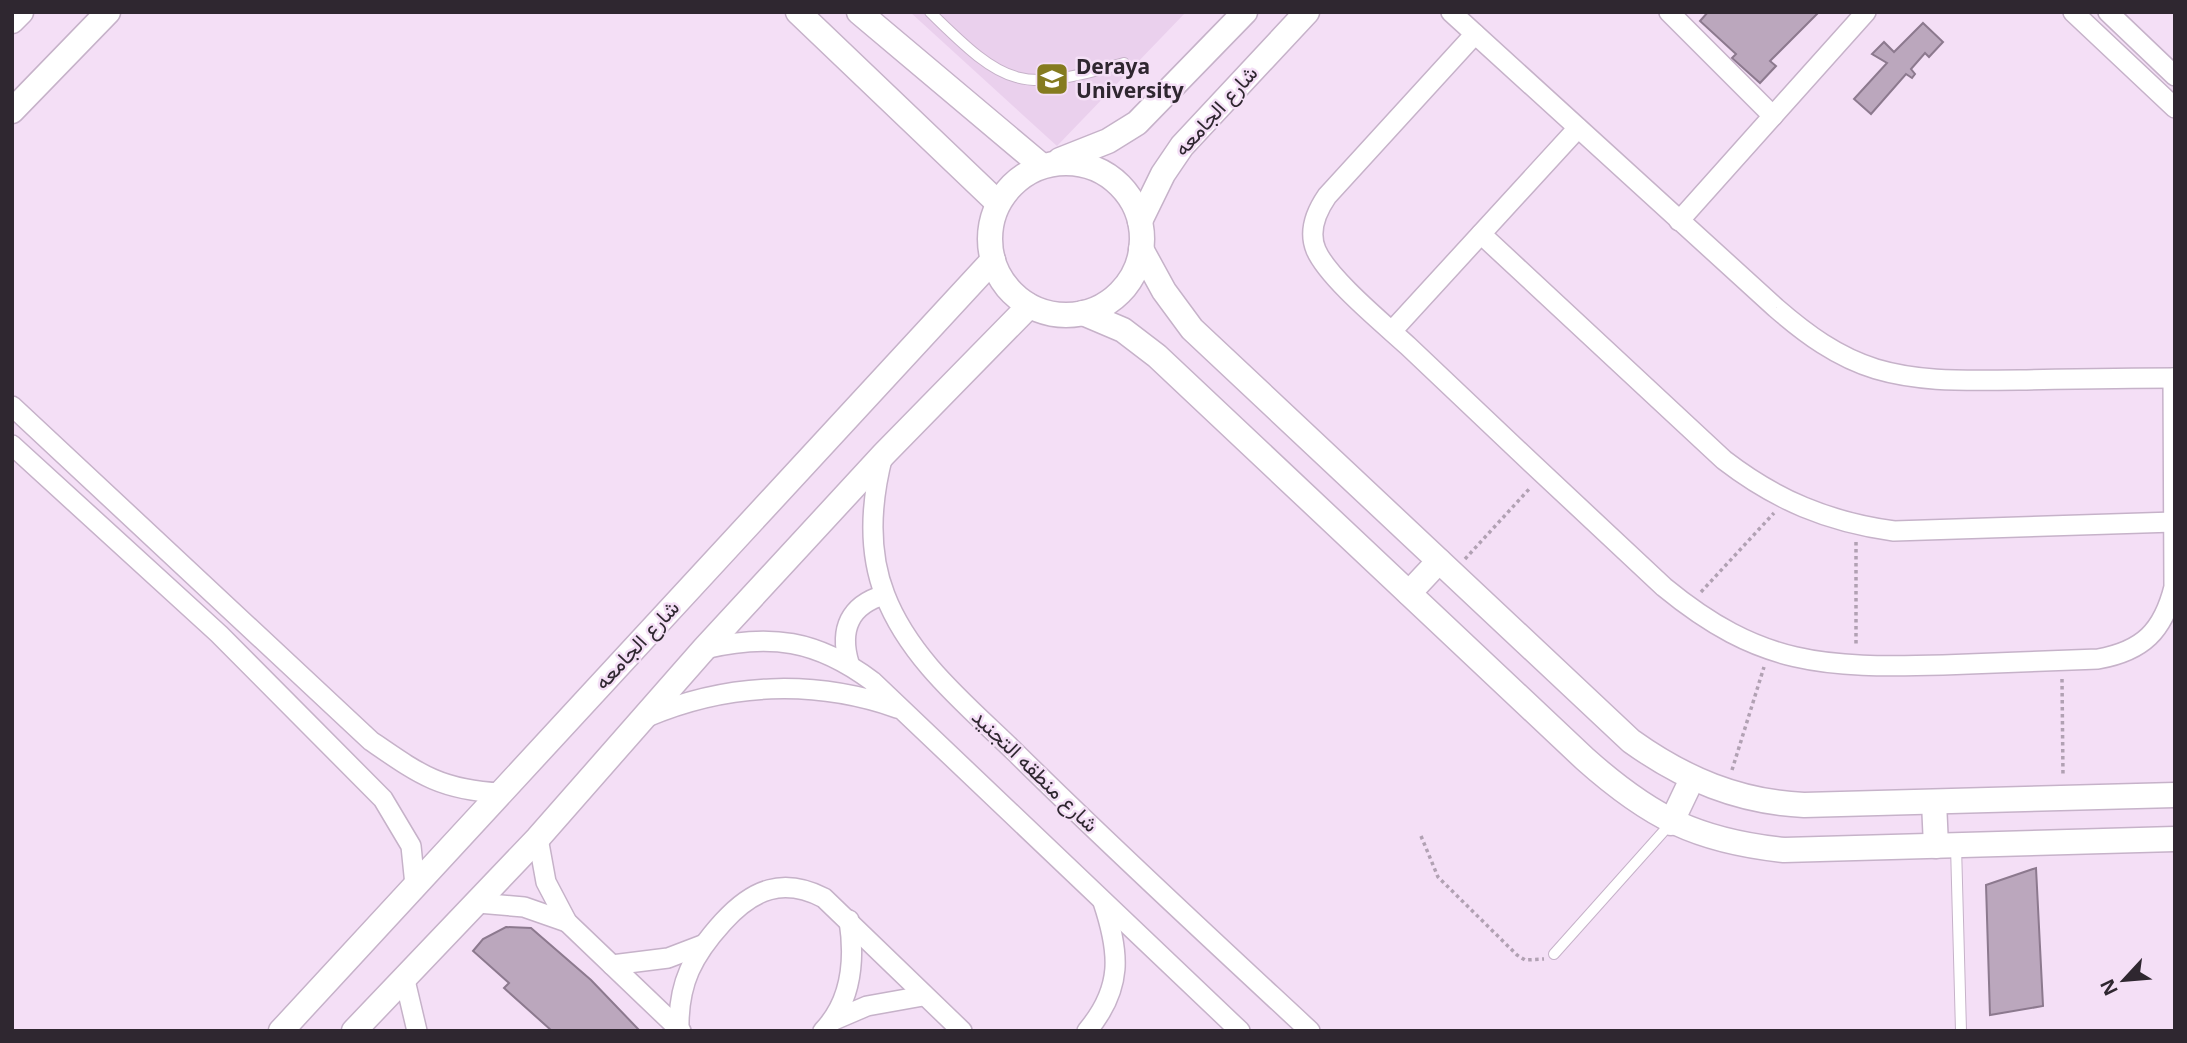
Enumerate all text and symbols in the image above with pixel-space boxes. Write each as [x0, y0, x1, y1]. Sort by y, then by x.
place label: Deraya University [1076, 52, 1184, 104]
street label: شارع الجامعه [1167, 59, 1264, 162]
school or university icon: Deraya University [1033, 60, 1071, 98]
street label: شارع الجامعه [588, 594, 686, 696]
street label: شارع منطقه التجنيد [966, 703, 1105, 839]
north arrow [2089, 945, 2159, 1015]
text: N [2094, 975, 2124, 1000]

